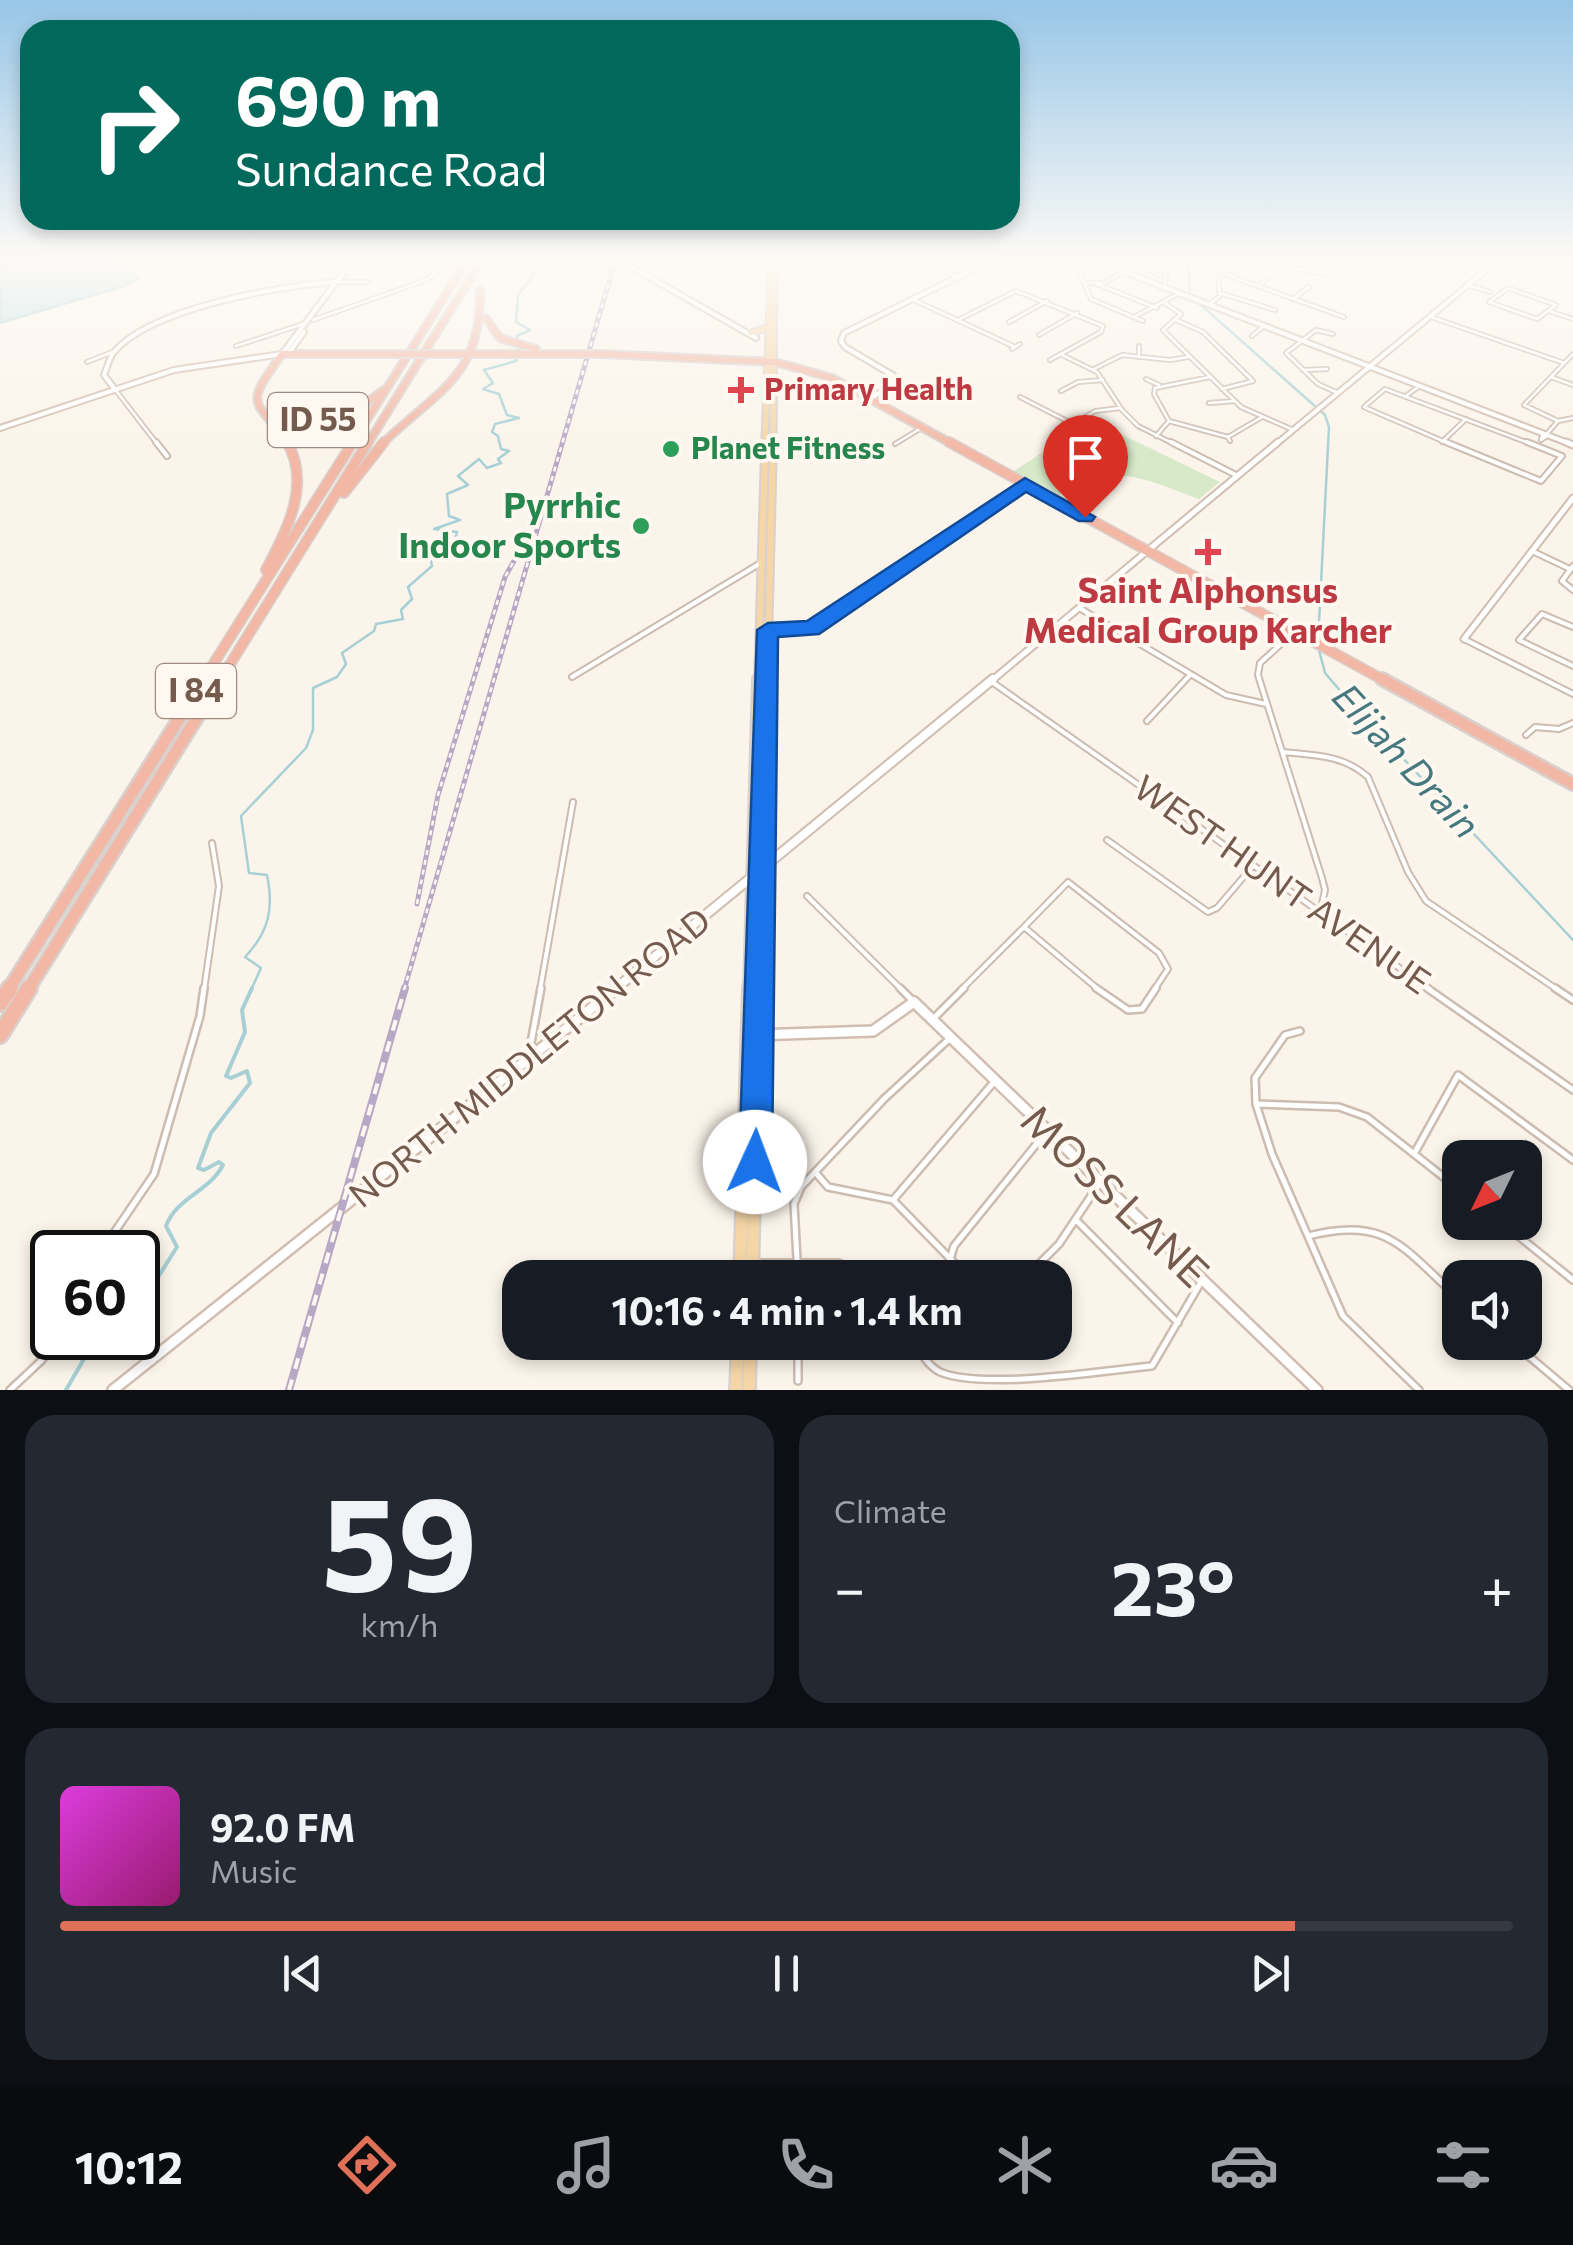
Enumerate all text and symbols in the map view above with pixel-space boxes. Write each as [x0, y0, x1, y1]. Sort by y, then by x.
text: 690 m [235, 55, 441, 140]
icon: right [70, 60, 200, 190]
text: Sundance Road [235, 140, 547, 195]
place label: Primary Health [764, 369, 973, 406]
marker: Primary Health [728, 377, 754, 403]
road number: ID 55 [268, 393, 368, 447]
pin [1043, 415, 1128, 518]
place label: Planet Fitness [691, 428, 885, 465]
icon: arrive [1058, 430, 1113, 485]
marker: Planet Fitness [660, 438, 682, 460]
place label: Pyrrhic Indoor Sports [398, 482, 621, 565]
marker: Pyrrhic Indoor Sports [630, 515, 652, 537]
marker: Saint Alphonsus Medical Group Karcher [1195, 539, 1221, 565]
place label: Saint Alphonsus Medical Group Karcher [1024, 567, 1392, 650]
road number: I 84 [156, 664, 236, 718]
water label: Elijah Drain [1324, 672, 1491, 847]
street label: WEST HUNT AVENUE [1127, 764, 1440, 1002]
street label: NORTH MIDDLETON ROAD [339, 897, 718, 1215]
street label: MOSS LANE [1012, 1092, 1221, 1297]
position arrow [703, 1110, 807, 1214]
north arrow [1442, 1140, 1542, 1240]
map controls [1442, 1140, 1542, 1360]
speed limit sign: 60 [30, 1230, 160, 1360]
button: sound [1442, 1260, 1542, 1360]
text: 10:16 · 4 min · 1.4 km [611, 1286, 963, 1333]
text: 59 [321, 1459, 478, 1618]
text: Climate [834, 1490, 947, 1530]
text: 23° [1111, 1540, 1235, 1631]
text: − [834, 1553, 865, 1620]
text: + [1481, 1553, 1513, 1620]
text: km/h [361, 1604, 438, 1644]
text: 92.0 FM [210, 1803, 355, 1850]
text: Music [210, 1850, 297, 1890]
icon: previous [275, 1946, 330, 2001]
icon: pause [759, 1946, 814, 2001]
icon: next [1243, 1946, 1298, 2001]
icon: directions [332, 2130, 402, 2200]
icon: music [551, 2130, 621, 2200]
icon: phone [771, 2130, 841, 2200]
icon: climate [990, 2130, 1060, 2200]
icon: car [1209, 2130, 1279, 2200]
icon: filters [1428, 2130, 1498, 2200]
text: 10:12 [75, 2138, 183, 2193]

